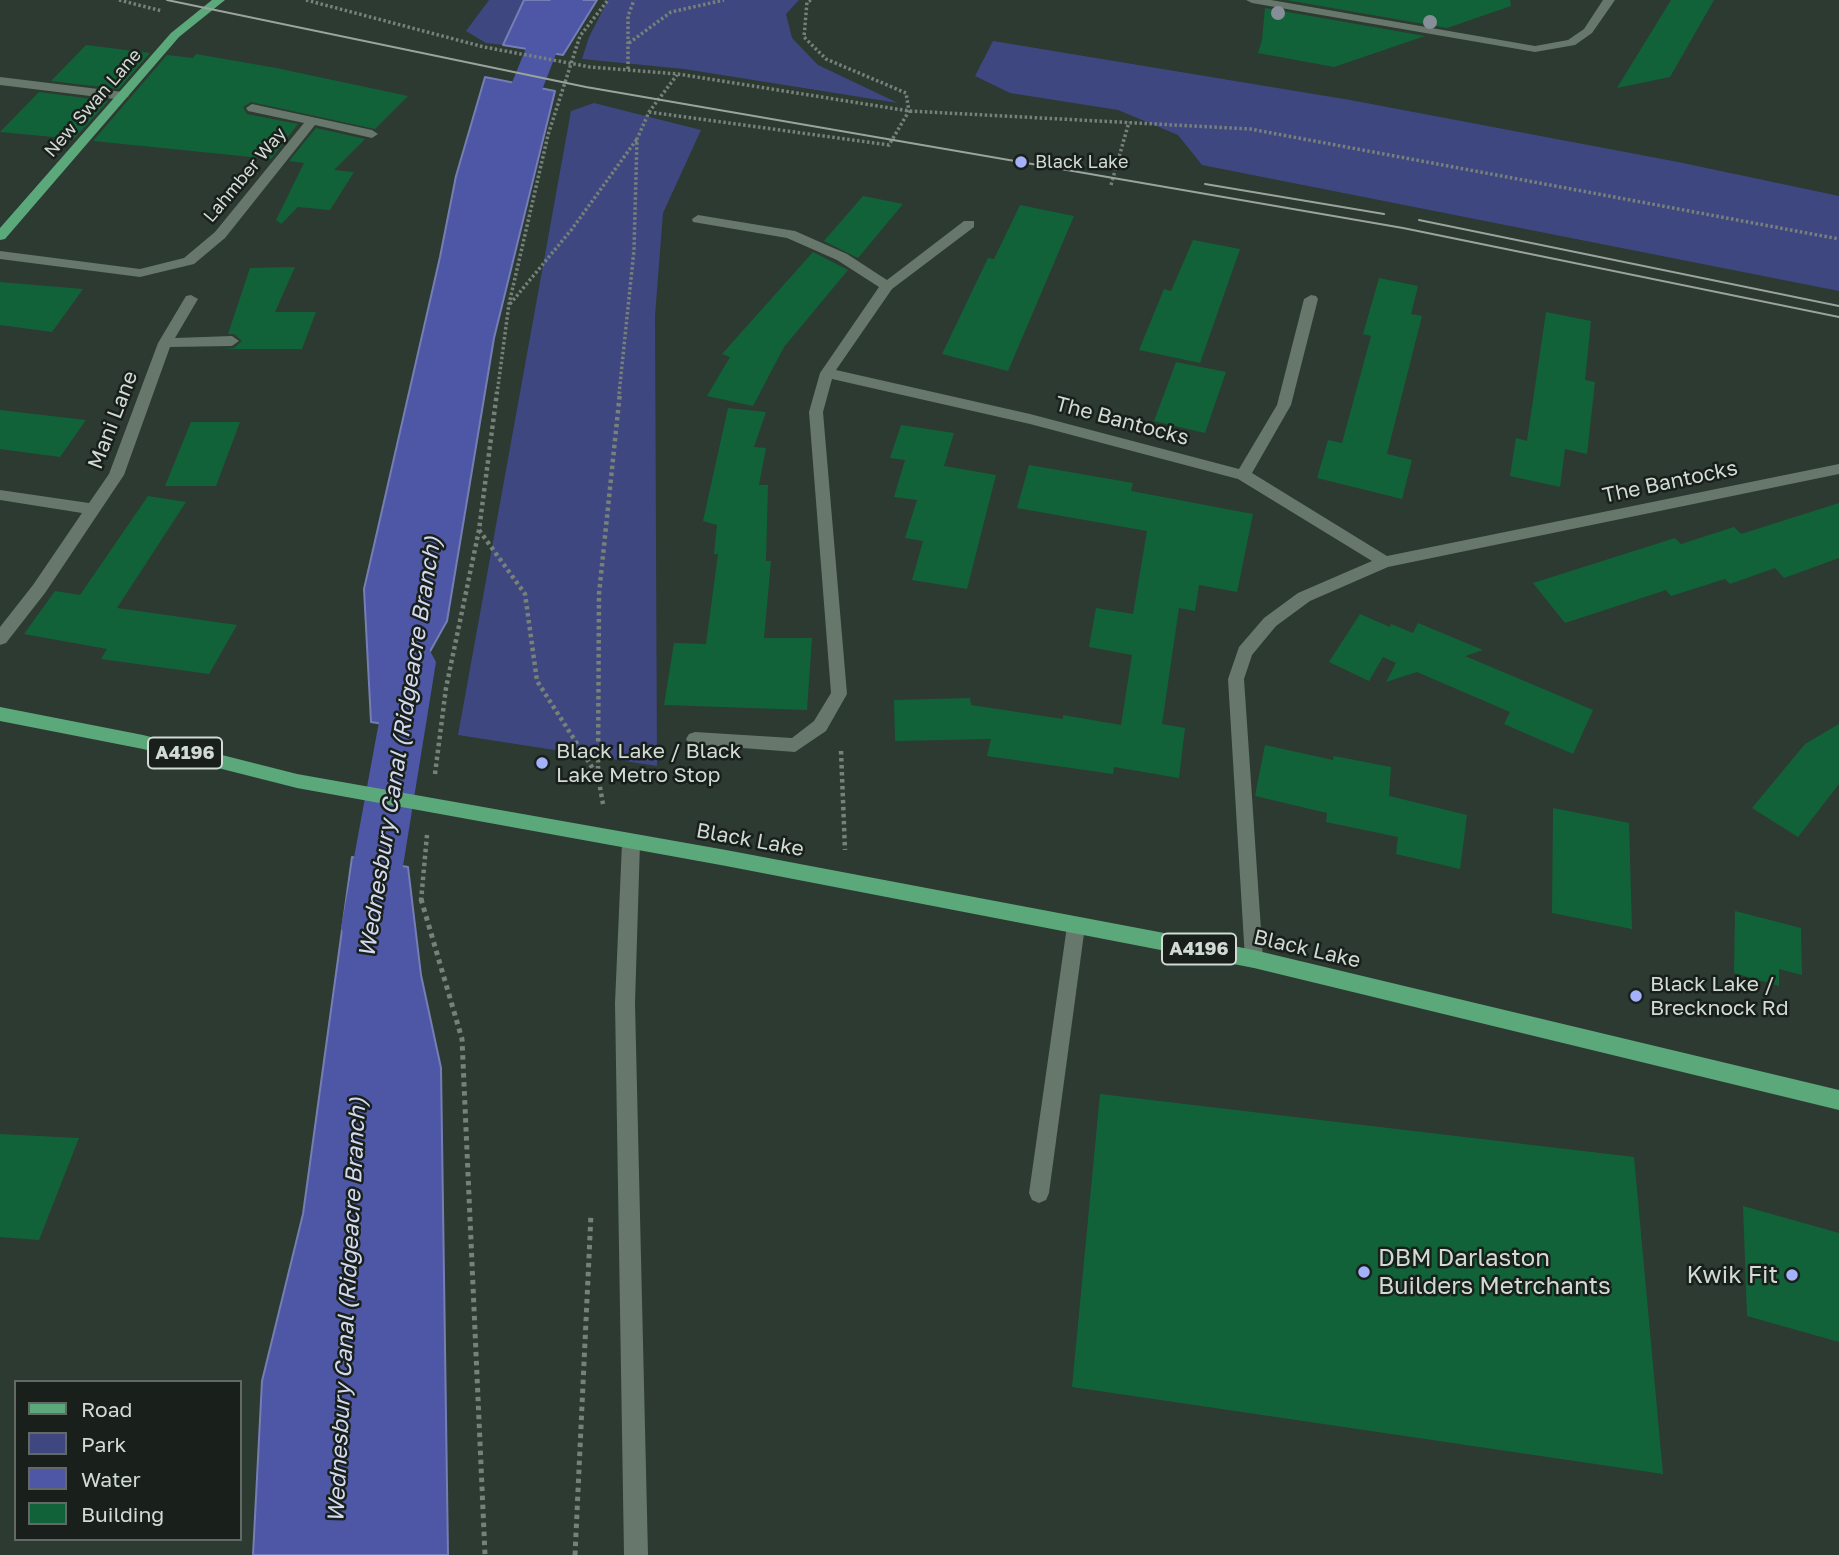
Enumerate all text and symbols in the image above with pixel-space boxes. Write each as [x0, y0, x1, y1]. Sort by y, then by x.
street label: New Swan Lane [40, 44, 146, 162]
street label: Lahmber Way [199, 123, 291, 227]
place label: Black Lake [1035, 151, 1128, 173]
marker: Black Lake [1013, 154, 1029, 170]
street label: Mani Lane [83, 367, 143, 473]
street label: The Bantocks [1052, 391, 1192, 451]
street label: The Bantocks [1600, 455, 1740, 509]
water label: Wednesbury Canal (Ridgeacre Branch) [353, 535, 447, 959]
road number: A4196 [148, 738, 222, 768]
place label: Black Lake / Black Lake Metro Stop [556, 738, 741, 788]
marker: Black Lake / Black Lake Metro Stop [534, 755, 550, 771]
street label: Black Lake [694, 818, 806, 862]
street label: Black Lake [1251, 924, 1363, 974]
road number: A4196 [1162, 934, 1236, 965]
place label: Black Lake / Brecknock Rd [1650, 971, 1789, 1021]
marker: Black Lake / Brecknock Rd [1628, 988, 1644, 1004]
water label: Wednesbury Canal (Ridgeacre Branch) [322, 1097, 372, 1523]
place label: DBM Darlaston Builders Metrchants [1378, 1244, 1611, 1300]
place label: Kwik Fit [1686, 1261, 1778, 1289]
marker: DBM Darlaston Builders Metrchants [1356, 1264, 1372, 1280]
marker: Kwik Fit [1784, 1267, 1800, 1283]
legend [14, 1380, 242, 1541]
text: Road [81, 1396, 132, 1422]
text: Park [81, 1431, 126, 1457]
text: Water [81, 1466, 141, 1492]
text: Building [81, 1501, 164, 1527]

